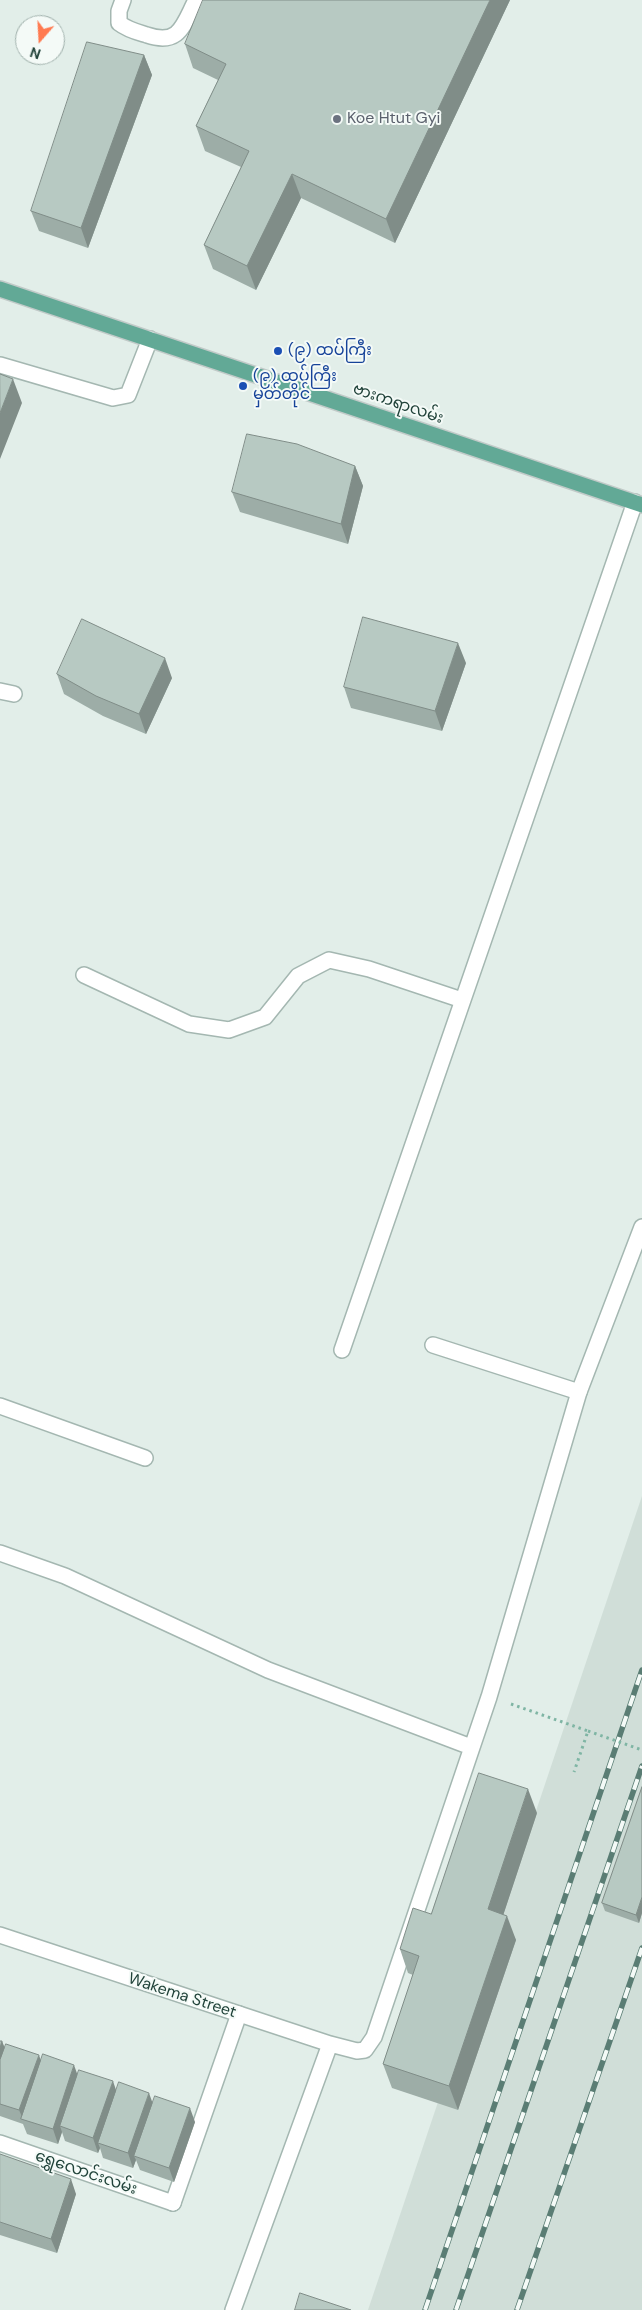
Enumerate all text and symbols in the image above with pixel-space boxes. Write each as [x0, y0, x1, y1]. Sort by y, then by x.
north arrow [15, 15, 65, 65]
text: N [28, 43, 43, 63]
place label: Koe Htut Gyi [347, 109, 440, 129]
marker: Koe Htut Gyi [331, 113, 343, 125]
place label: (၉) ထပ်ကြီး [288, 341, 372, 361]
marker: (၉) ထပ်ကြီး [272, 345, 284, 357]
place label: (၉) ထပ်ကြီး မှတ်တိုင် [253, 367, 337, 405]
marker: (၉) ထပ်ကြီး မှတ်တိုင် [237, 380, 249, 392]
street label: ဗားကရာလမ်း [350, 380, 446, 428]
street label: Wakema Street [126, 1969, 238, 2023]
street label: ရွှေလောင်းလမ်း [33, 2147, 139, 2199]

